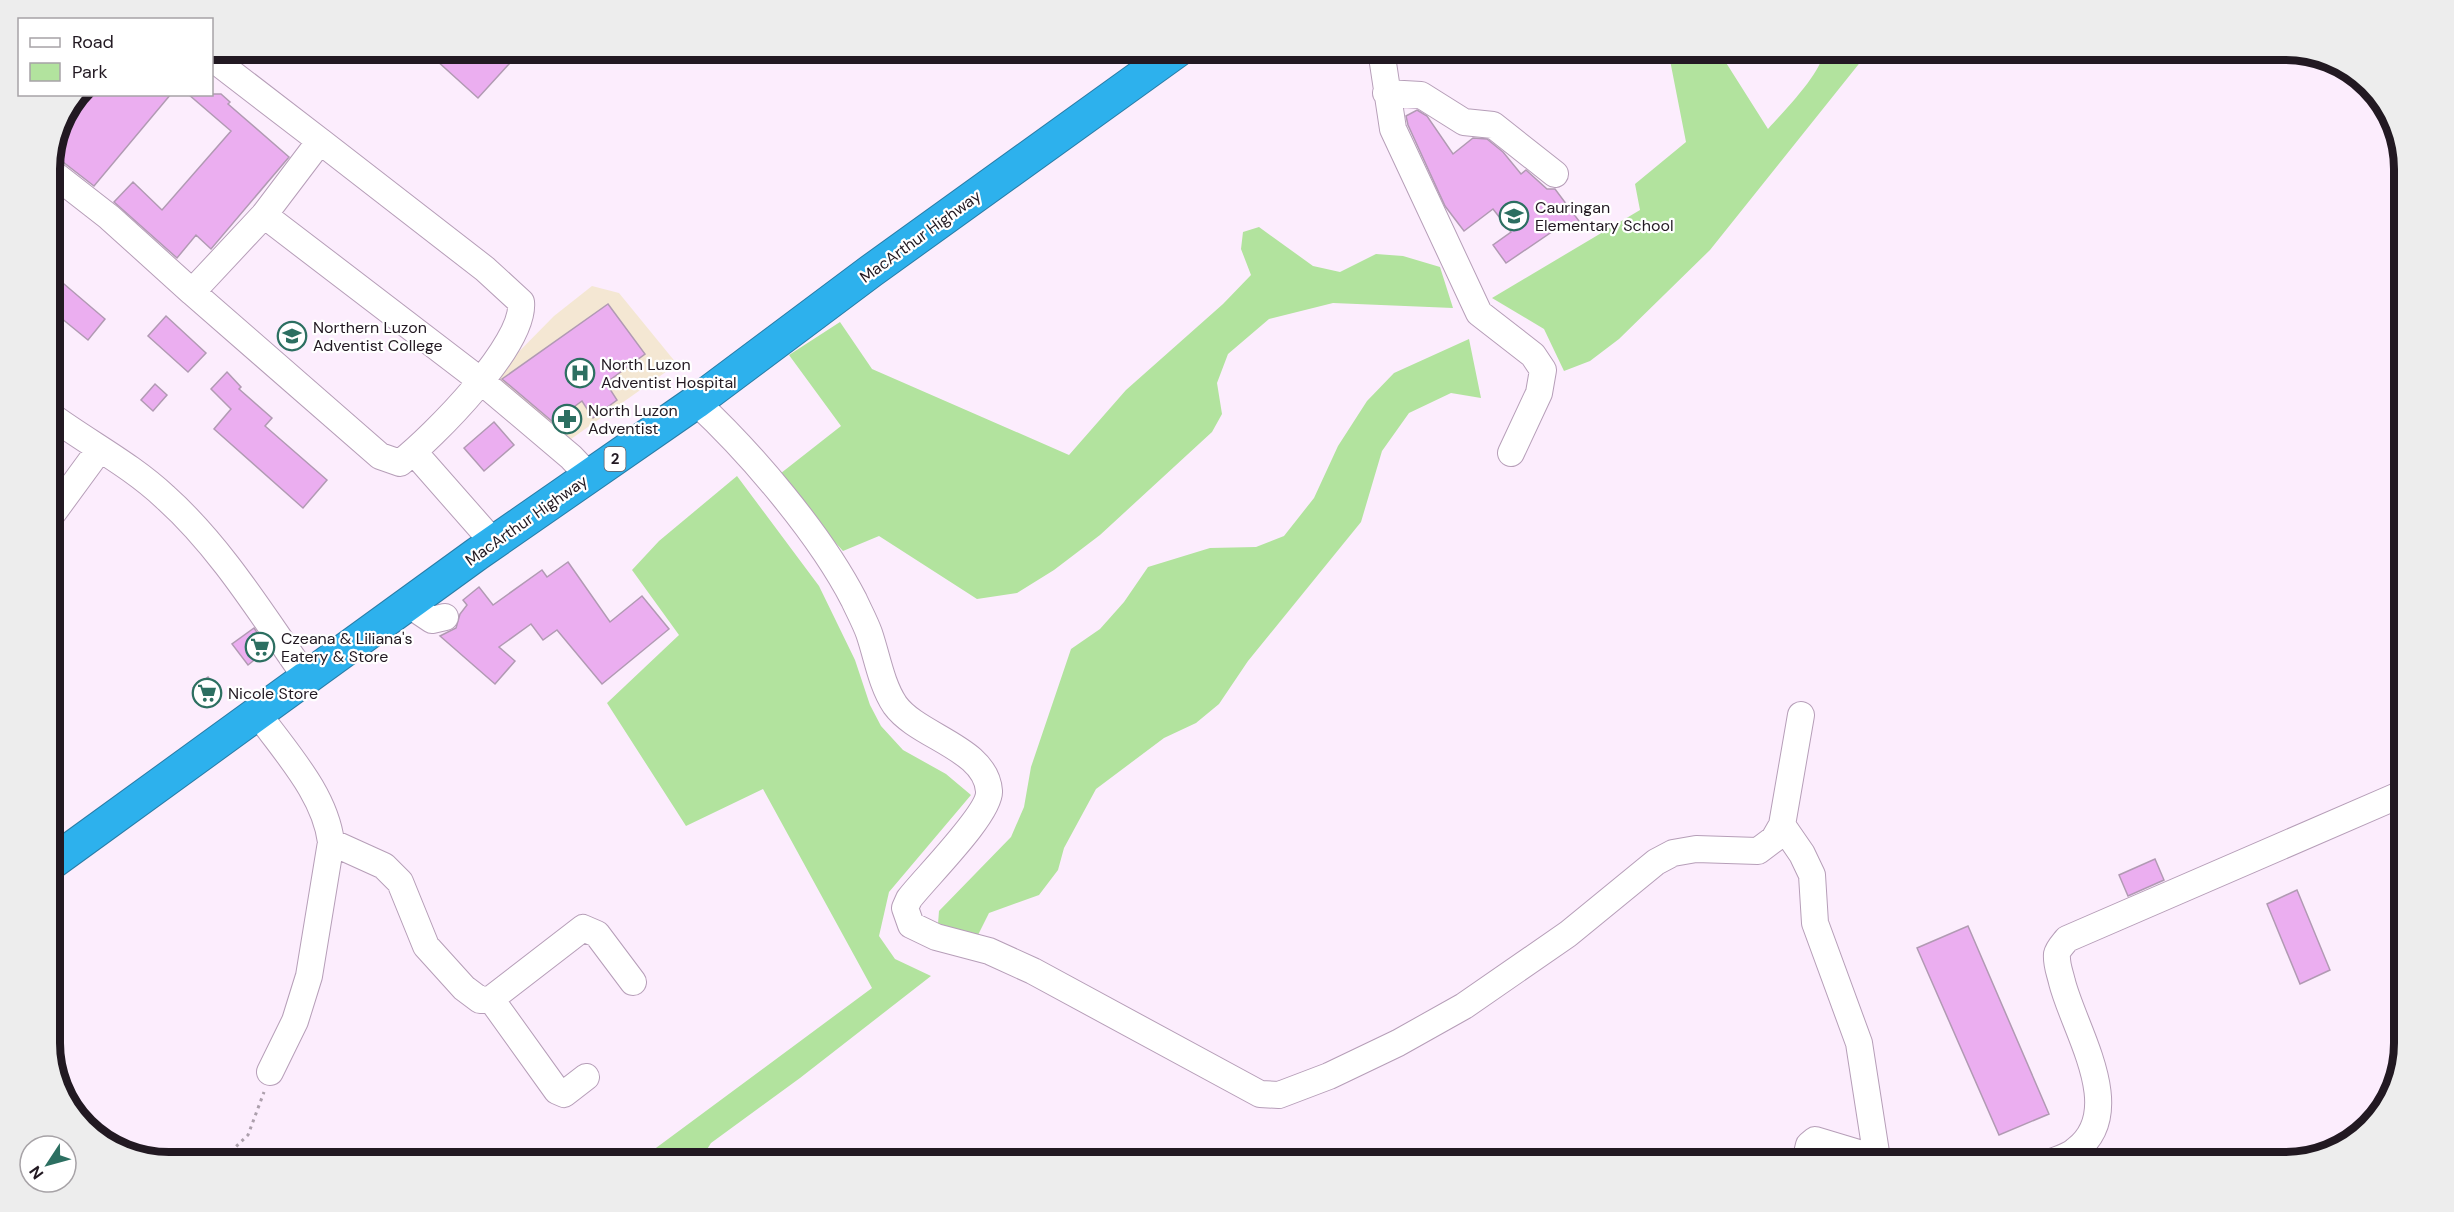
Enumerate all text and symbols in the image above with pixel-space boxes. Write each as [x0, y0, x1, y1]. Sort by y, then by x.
legend [18, 18, 213, 96]
text: Road [72, 30, 114, 54]
text: Park [72, 60, 108, 84]
street label: MacArthur Highway [856, 185, 985, 287]
place label: Cauringan Elementary School [1535, 197, 1673, 236]
school or university icon: Cauringan Elementary School [1498, 200, 1530, 232]
place label: Northern Luzon Adventist College [313, 317, 443, 356]
school or university icon: Northern Luzon Adventist College [276, 320, 308, 352]
place label: North Luzon Adventist Hospital [601, 354, 737, 393]
hospital icon: North Luzon Adventist Hospital [564, 357, 596, 389]
place label: North Luzon Adventist [588, 400, 678, 439]
pharmacy icon: North Luzon Adventist [551, 403, 583, 435]
road number: 2 [604, 447, 626, 471]
street label: MacArthur Highway [461, 470, 592, 571]
place label: Czeana & Liliana's Eatery & Store [281, 628, 413, 667]
supermarket icon: Czeana & Liliana's Eatery & Store [244, 631, 276, 663]
supermarket icon: Nicole Store [191, 677, 223, 709]
place label: Nicole Store [228, 683, 318, 704]
north arrow [18, 1134, 78, 1194]
text: N [24, 1162, 48, 1183]

